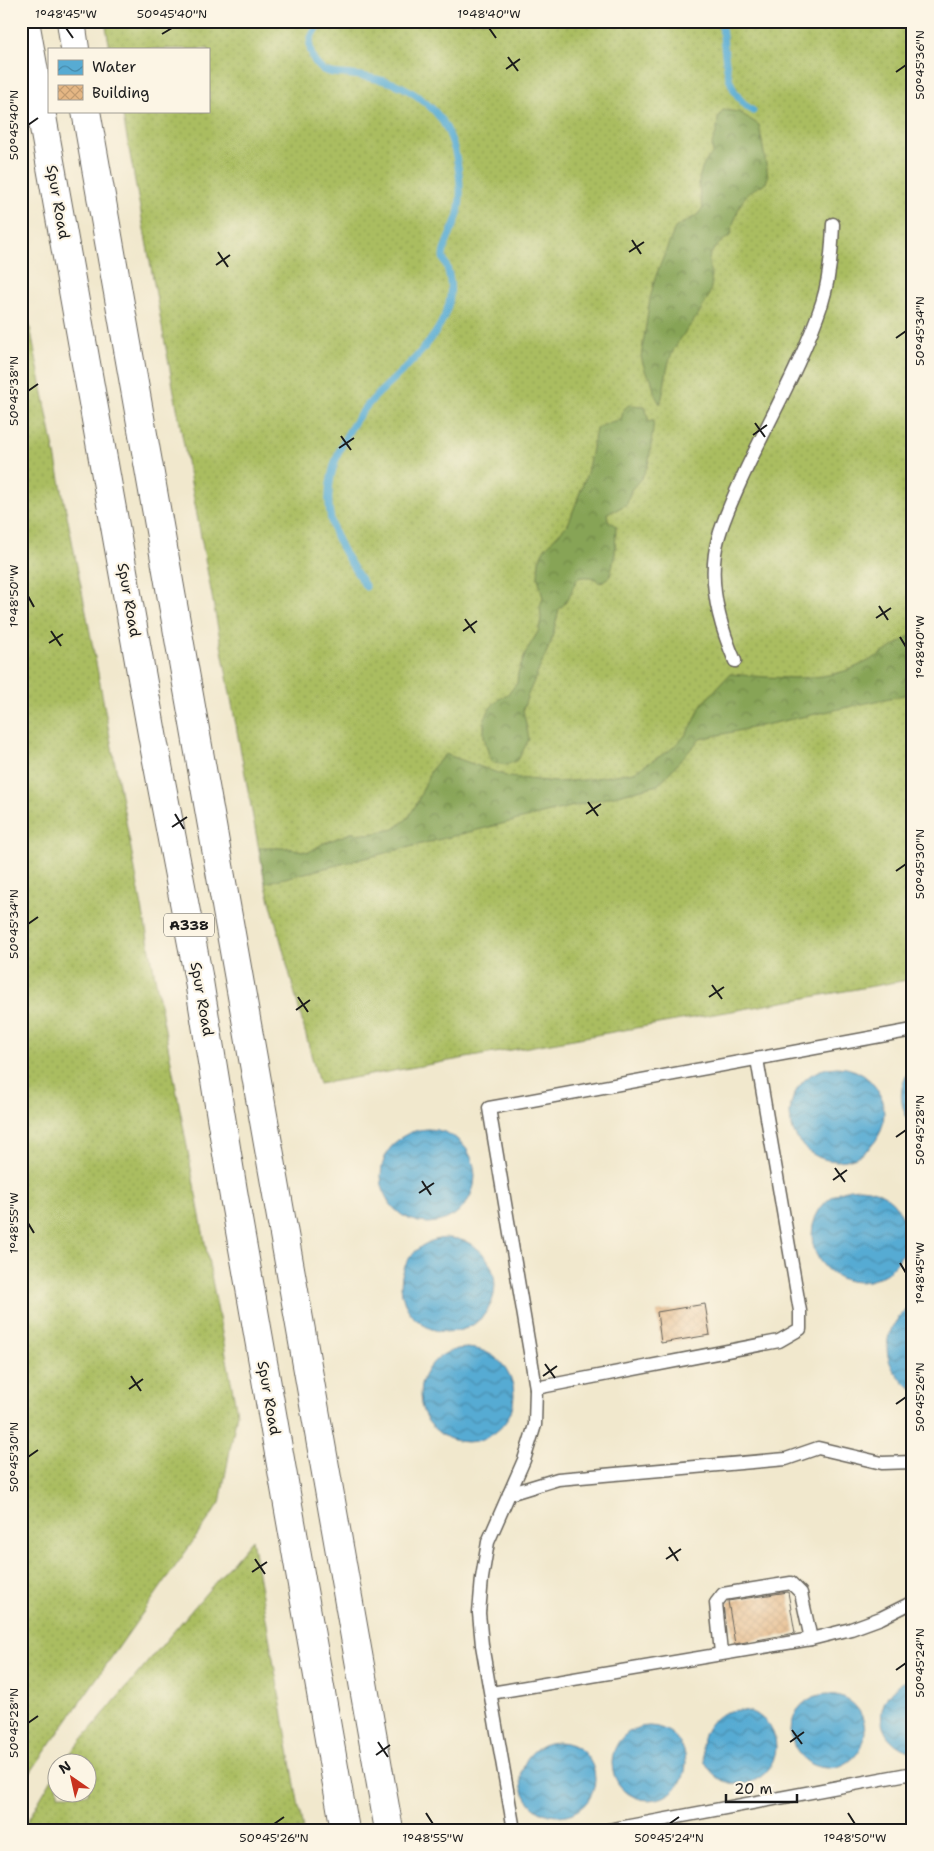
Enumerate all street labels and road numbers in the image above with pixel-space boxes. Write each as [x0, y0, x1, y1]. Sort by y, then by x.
street label: Spur Road [42, 163, 74, 241]
street label: Spur Road [113, 561, 145, 639]
road number: A338 [164, 914, 214, 936]
street label: Spur Road [186, 960, 218, 1038]
street label: Spur Road [253, 1359, 285, 1437]

